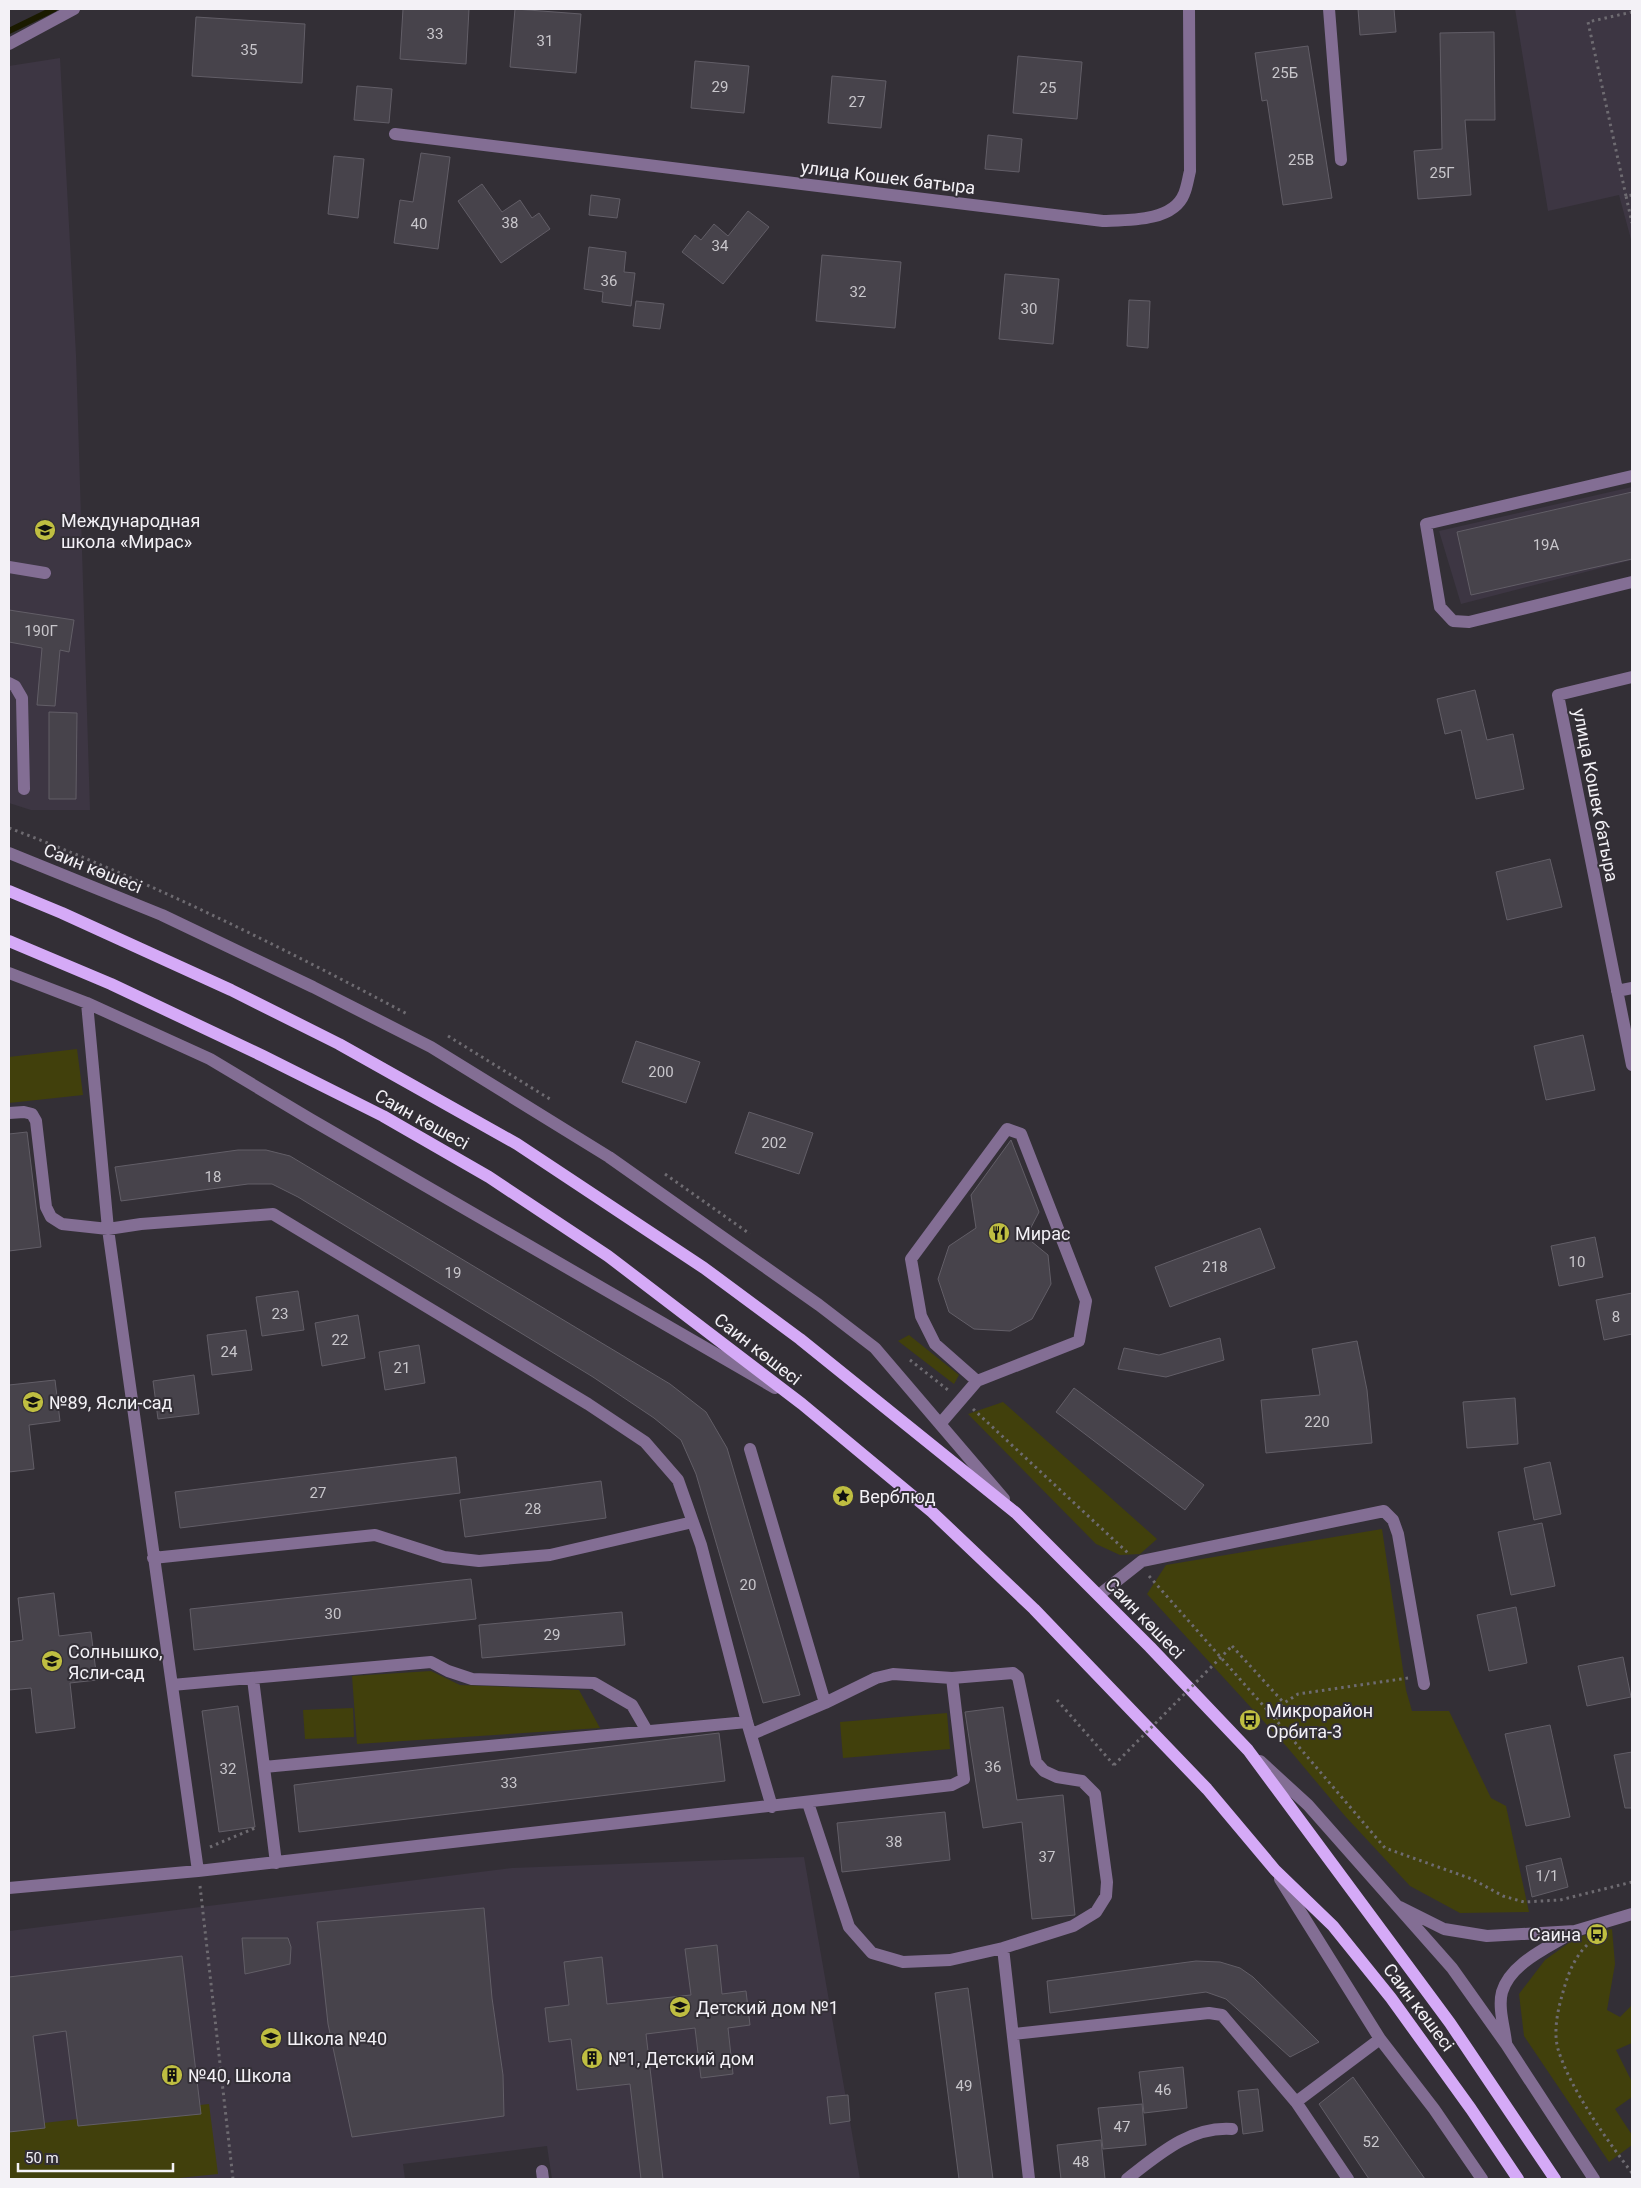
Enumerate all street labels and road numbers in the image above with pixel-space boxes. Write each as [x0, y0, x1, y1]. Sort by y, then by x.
street label: улица Кошек батыра [799, 156, 977, 198]
street label: улица Кошек батыра [1569, 707, 1623, 883]
street label: Саин көшесі [41, 839, 145, 897]
street label: Саин көшесі [371, 1084, 473, 1154]
street label: Саин көшесі [710, 1309, 806, 1389]
street label: Саин көшесі [1101, 1573, 1189, 1663]
street label: Саин көшесі [1379, 1959, 1459, 2055]

